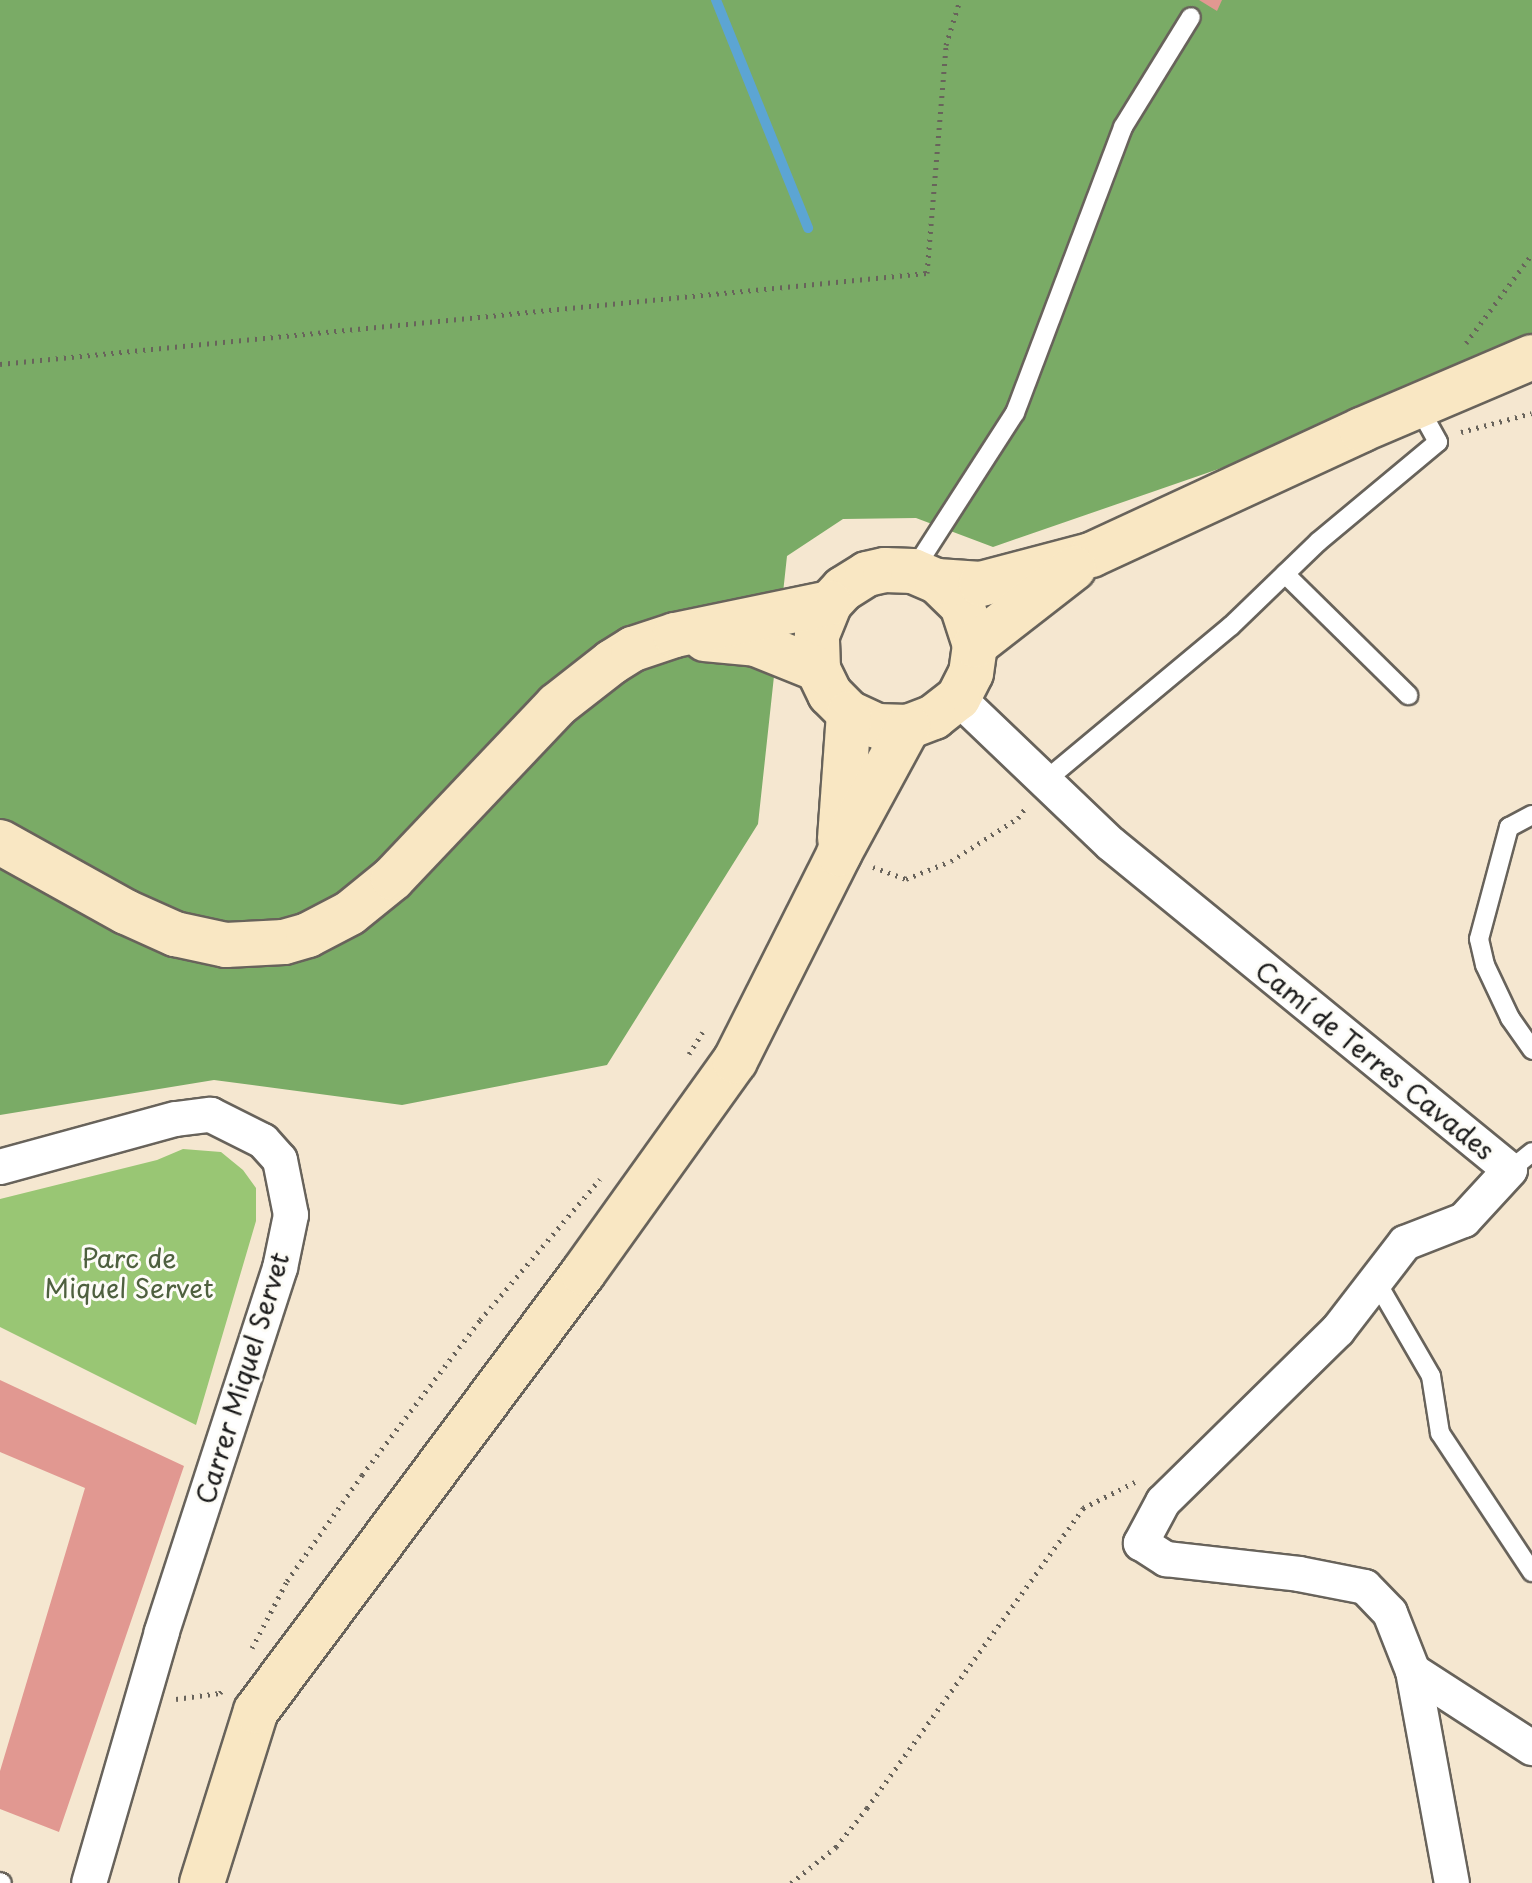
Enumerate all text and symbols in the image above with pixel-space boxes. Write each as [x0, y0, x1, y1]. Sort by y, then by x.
street label: Camí de Terres Cavades [1249, 953, 1501, 1167]
park label: Parc de Miquel Servet [44, 1242, 214, 1304]
street label: Carrer Miquel Servet [189, 1248, 295, 1508]

